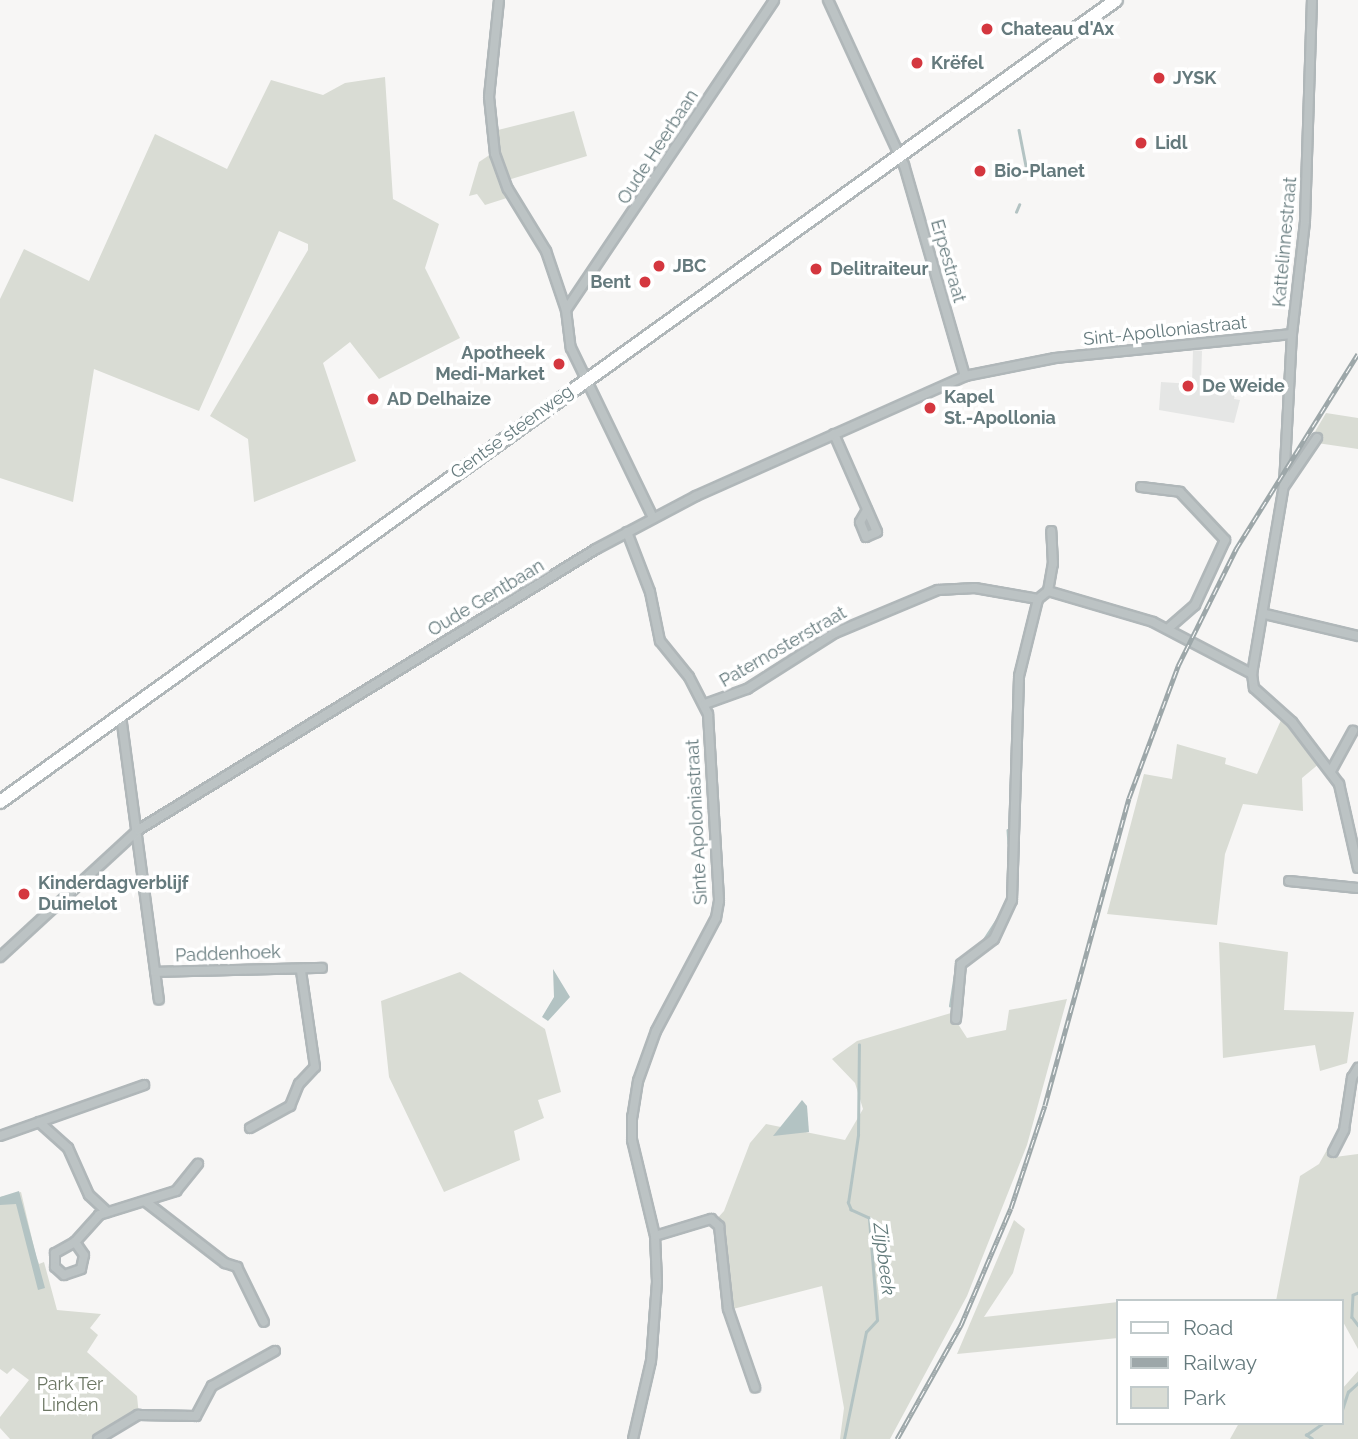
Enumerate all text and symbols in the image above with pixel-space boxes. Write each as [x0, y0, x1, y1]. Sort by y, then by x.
place label: Chateau d'Ax [1001, 18, 1114, 40]
marker: Chateau d'Ax [979, 21, 995, 37]
place label: Krëfel [931, 52, 984, 74]
marker: Krëfel [909, 55, 925, 71]
place label: JYSK [1173, 67, 1216, 89]
marker: JYSK [1151, 70, 1167, 86]
street label: Oude Heerbaan [613, 86, 703, 208]
place label: Lidl [1155, 132, 1187, 154]
marker: Lidl [1133, 135, 1149, 151]
place label: Bio-Planet [994, 160, 1085, 182]
marker: Bio-Planet [972, 163, 988, 179]
street label: Kattelinnestraat [1269, 176, 1301, 308]
street label: Erpestraat [926, 217, 970, 305]
place label: JBC [673, 255, 706, 277]
marker: JBC [651, 258, 667, 274]
place label: Delitraiteur [830, 258, 928, 280]
marker: Delitraiteur [808, 261, 824, 277]
place label: Bent [590, 271, 631, 293]
marker: Bent [637, 274, 653, 290]
street label: Sint-Apolloniastraat [1082, 312, 1248, 350]
place label: Apotheek Medi-Market [435, 343, 545, 386]
marker: Apotheek Medi-Market [551, 356, 567, 372]
place label: De Weide [1202, 375, 1285, 397]
marker: De Weide [1180, 378, 1196, 394]
street label: Gentse steenweg [447, 380, 577, 484]
place label: Kapel St.-Apollonia [944, 387, 1056, 430]
place label: AD Delhaize [387, 388, 491, 410]
marker: AD Delhaize [365, 391, 381, 407]
marker: Kapel St.-Apollonia [922, 400, 938, 416]
street label: Oude Gentbaan [424, 555, 548, 641]
street label: Paternosterstraat [716, 602, 850, 692]
street label: Sinte Apoloniastraat [682, 738, 712, 906]
place label: Kinderdagverblijf Duimelot [38, 873, 189, 916]
marker: Kinderdagverblijf Duimelot [16, 886, 32, 902]
street label: Paddenhoek [175, 941, 281, 967]
water label: Zijpbeek [868, 1222, 900, 1296]
legend [1116, 1299, 1344, 1425]
text: Road [1183, 1315, 1233, 1340]
text: Railway [1183, 1350, 1257, 1375]
park label: Park Ter Linden [36, 1374, 104, 1416]
text: Park [1183, 1385, 1226, 1410]

